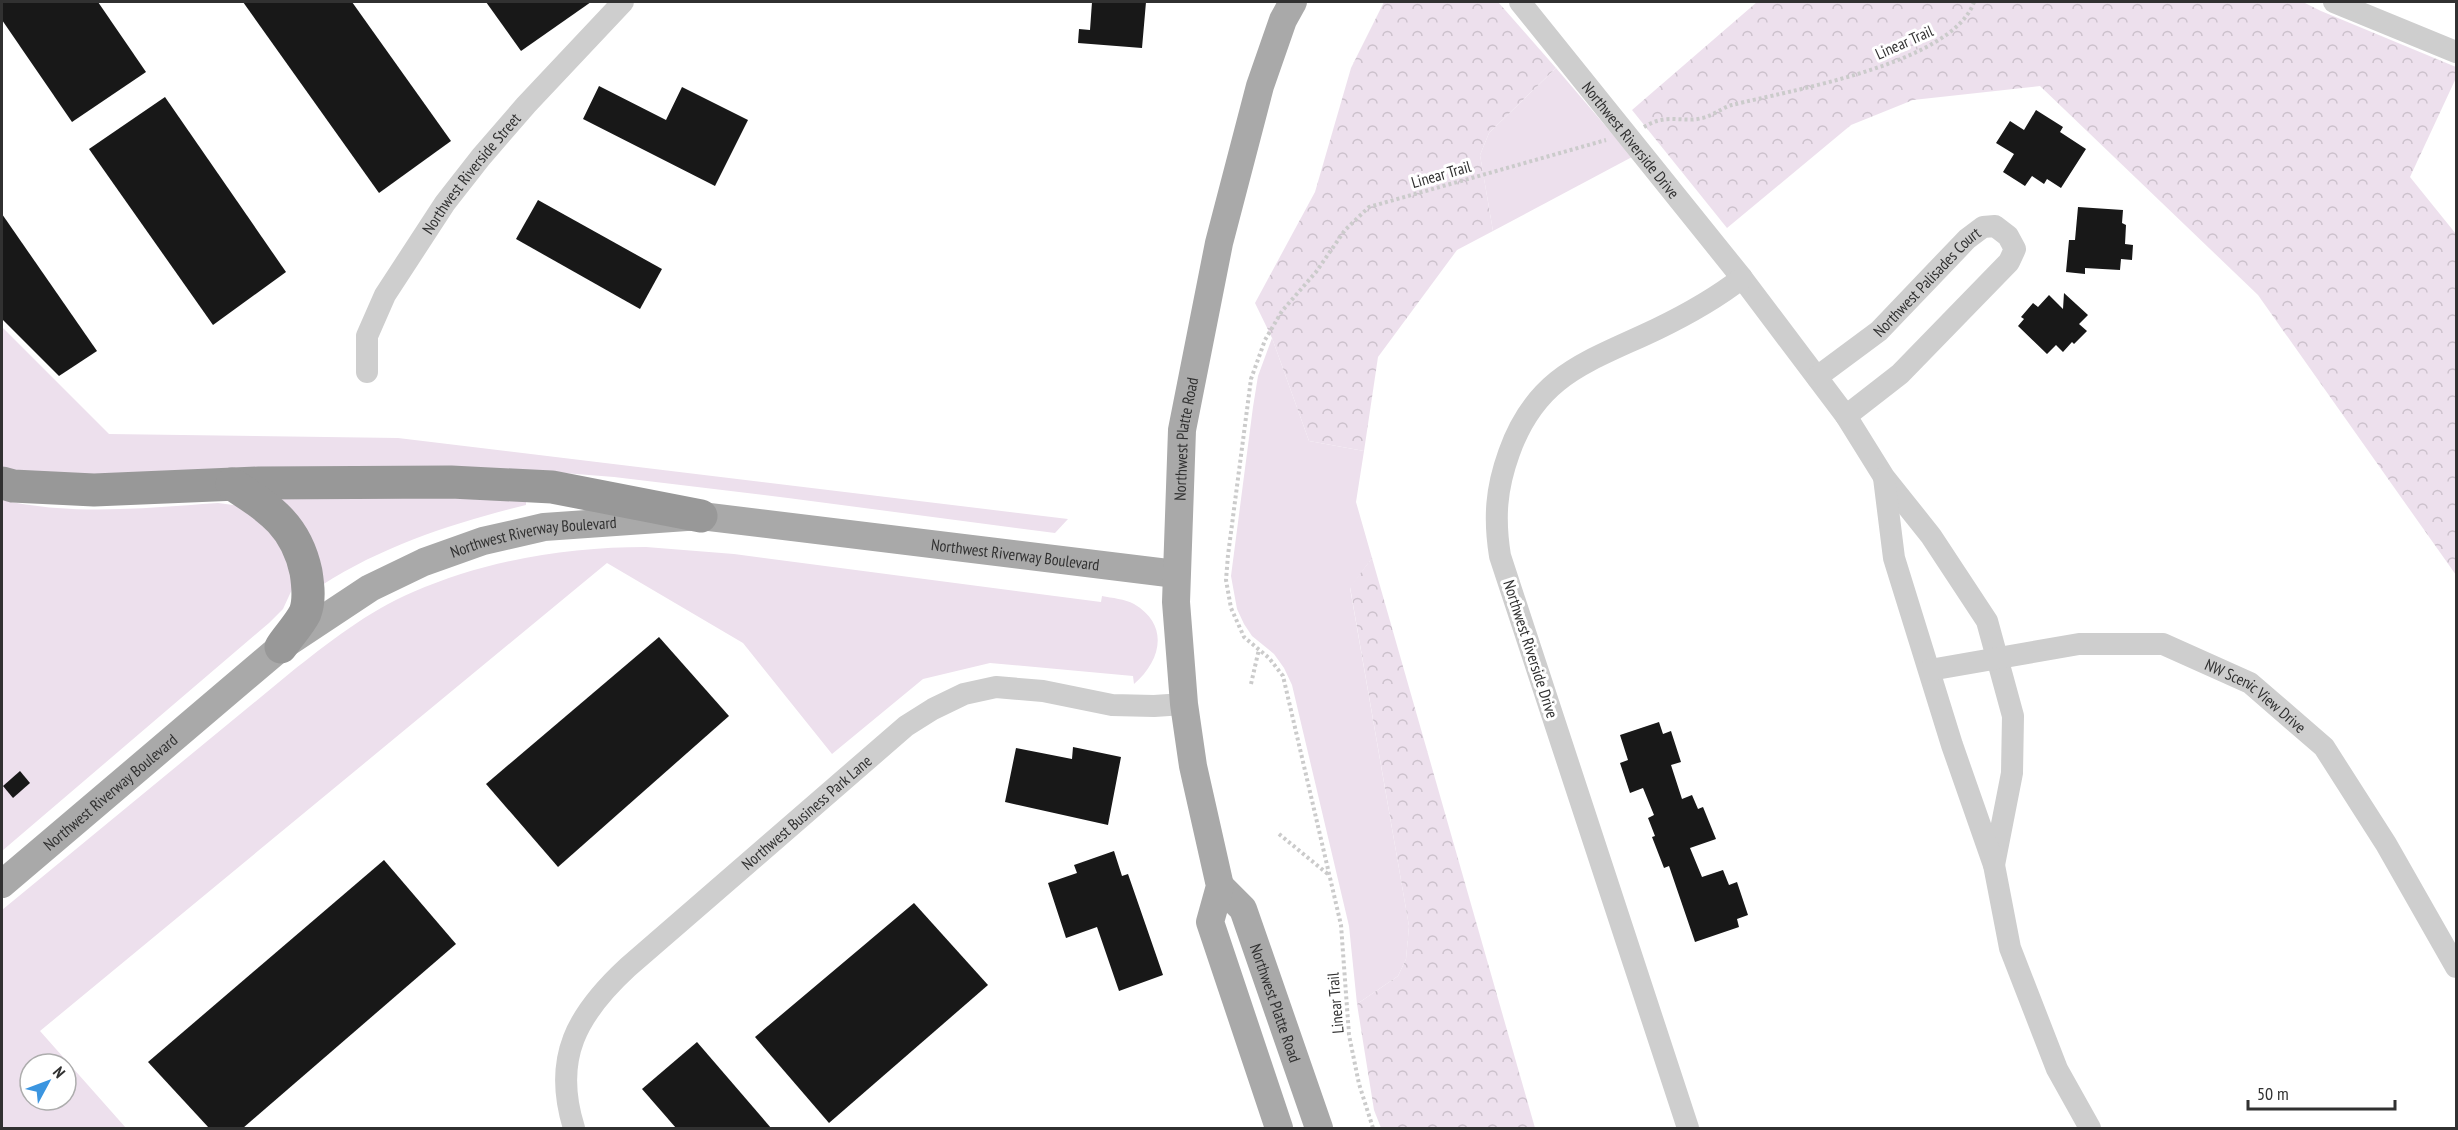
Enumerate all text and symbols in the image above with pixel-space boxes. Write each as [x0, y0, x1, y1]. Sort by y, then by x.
street label: Linear Trail [1872, 20, 1936, 64]
street label: Northwest Riverside Drive [1578, 77, 1684, 202]
street label: Northwest Riverside Street [418, 108, 525, 238]
street label: Linear Trail [1409, 156, 1473, 192]
street label: Northwest Palisades Court [1869, 222, 1985, 341]
street label: Northwest Platte Road [1170, 376, 1202, 501]
street label: Northwest Riverway Boulevard [447, 512, 617, 562]
street label: Northwest Riverway Boulevard [930, 534, 1101, 575]
street label: Northwest Riverside Drive [1499, 577, 1563, 721]
street label: NW Scenic View Drive [2202, 654, 2310, 737]
street label: Northwest Riverway Boulevard [39, 730, 181, 855]
street label: Northwest Business Park Lane [737, 751, 876, 874]
street label: Northwest Platte Road [1246, 941, 1305, 1065]
street label: Linear Trail [1322, 971, 1348, 1034]
north arrow [18, 1052, 78, 1112]
text: N [49, 1062, 70, 1082]
scale bar [2248, 1073, 2395, 1111]
text: 50 m [2257, 1082, 2289, 1105]

